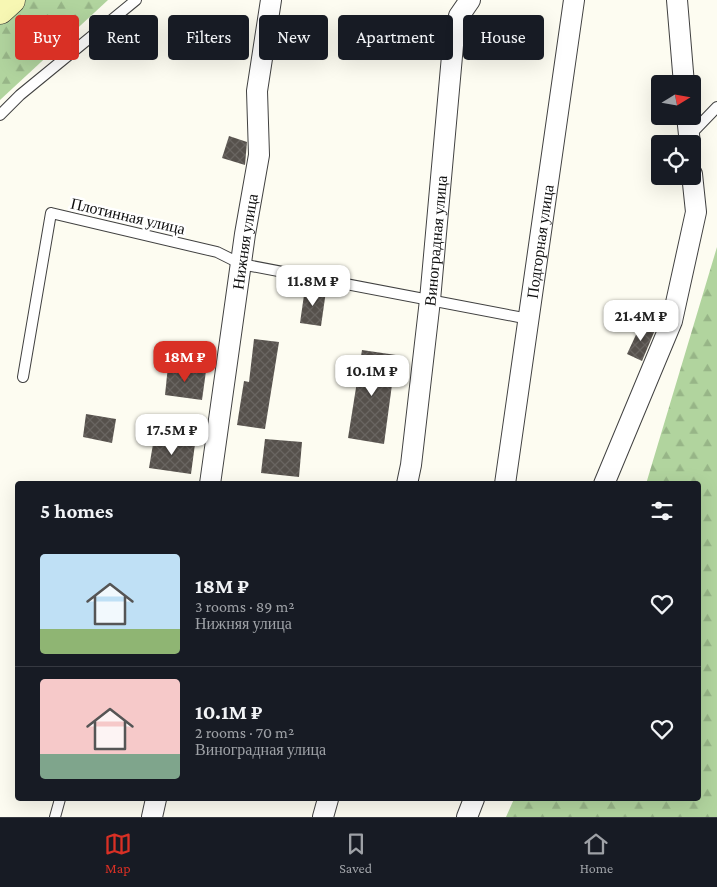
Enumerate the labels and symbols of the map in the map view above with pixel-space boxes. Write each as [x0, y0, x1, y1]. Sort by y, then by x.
north arrow [651, 75, 701, 125]
street label: Виноградная улица [421, 175, 450, 307]
street label: Подгорная улица [523, 183, 556, 300]
street label: Нижняя улица [229, 192, 261, 291]
street label: Плотинная улица [69, 195, 187, 238]
pin: 11.8M ₽ [267, 264, 359, 307]
pin: 21.4M ₽ [595, 300, 687, 342]
pin: 18M ₽ [150, 340, 220, 383]
pin: 10.1M ₽ [326, 354, 418, 397]
pin: 17.5M ₽ [126, 414, 218, 456]

